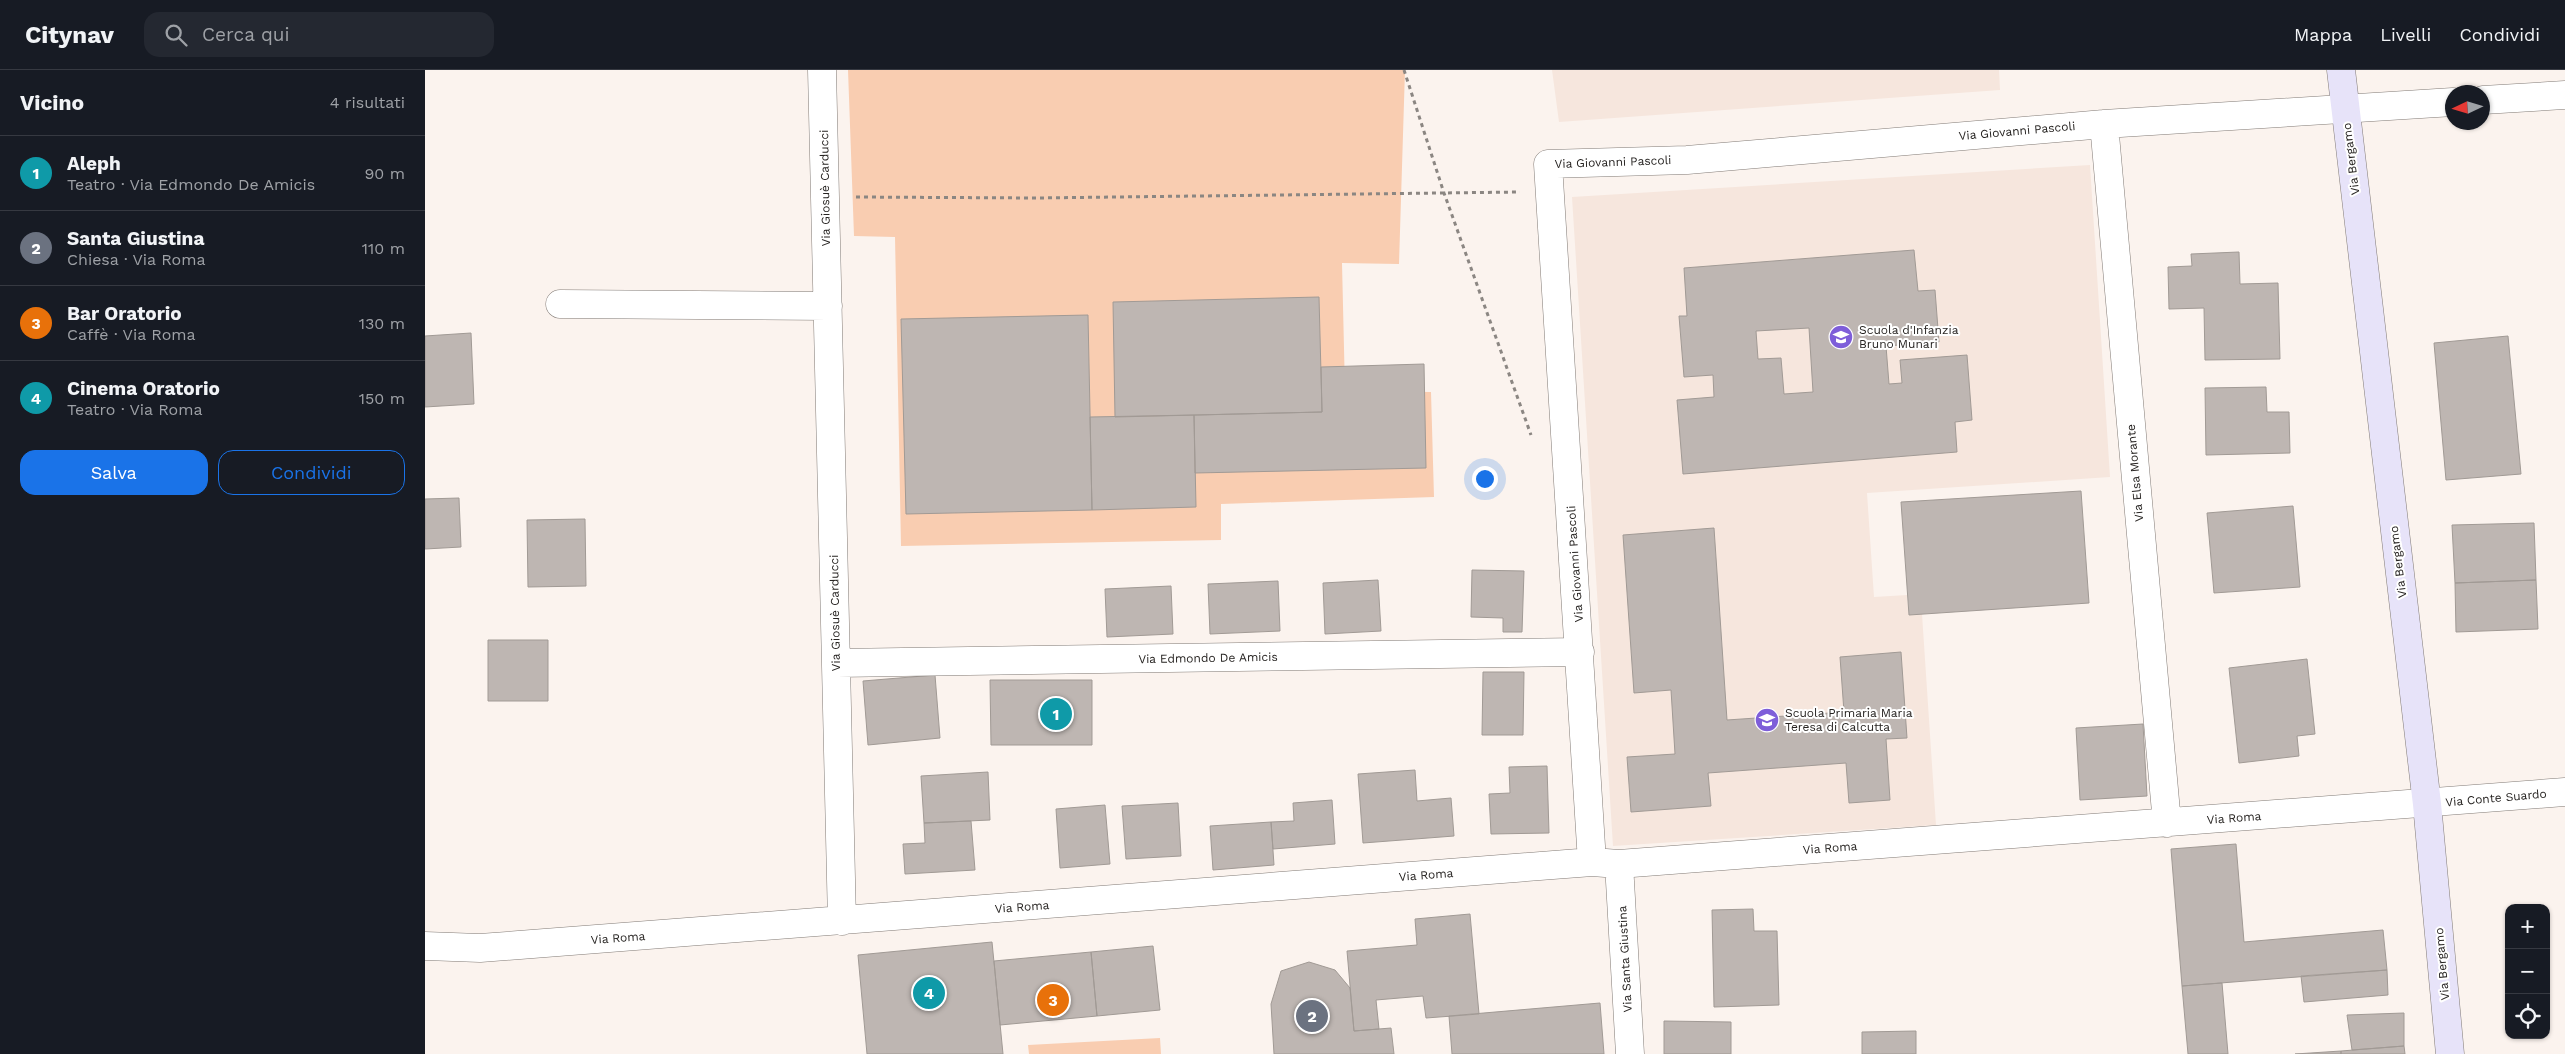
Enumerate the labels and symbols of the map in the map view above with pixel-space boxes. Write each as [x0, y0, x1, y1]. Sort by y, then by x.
north arrow [2445, 85, 2490, 130]
street label: Via Giovanni Pascoli [1958, 119, 2076, 143]
street label: Via Bergamo [2340, 122, 2362, 196]
street label: Via Giosuè Carducci [817, 130, 833, 246]
street label: Via Giovanni Pascoli [1554, 153, 1672, 171]
place label: Scuola d'Infanzia Bruno Munari [1859, 323, 1959, 351]
school or university icon: Scuola d'Infanzia Bruno Munari [1828, 324, 1854, 350]
street label: Via Elsa Morante [2124, 424, 2146, 522]
your location [1472, 466, 1498, 492]
street label: Via Giovanni Pascoli [1564, 505, 1586, 623]
street label: Via Bergamo [2387, 525, 2409, 599]
street label: Via Giosuè Carducci [827, 555, 843, 671]
street label: Via Edmondo De Amicis [1138, 650, 1278, 666]
pin: 1 [1040, 695, 1072, 733]
place label: Scuola Primaria Maria Teresa di Calcutta [1785, 706, 1913, 734]
school or university icon: Scuola Primaria Maria Teresa di Calcutta [1754, 707, 1780, 733]
street label: Via Conte Suardo [2445, 787, 2547, 809]
street label: Via Roma [2206, 809, 2262, 827]
street label: Via Roma [1802, 839, 1858, 857]
street label: Via Roma [1398, 866, 1454, 884]
street label: Via Roma [994, 898, 1050, 916]
street label: Via Santa Giustina [1615, 905, 1635, 1013]
street label: Via Bergamo [2432, 927, 2452, 1001]
street label: Via Roma [590, 929, 646, 947]
pin: 4 [913, 974, 945, 1012]
pin: 3 [1037, 981, 1069, 1019]
pin: 2 [1296, 997, 1328, 1035]

